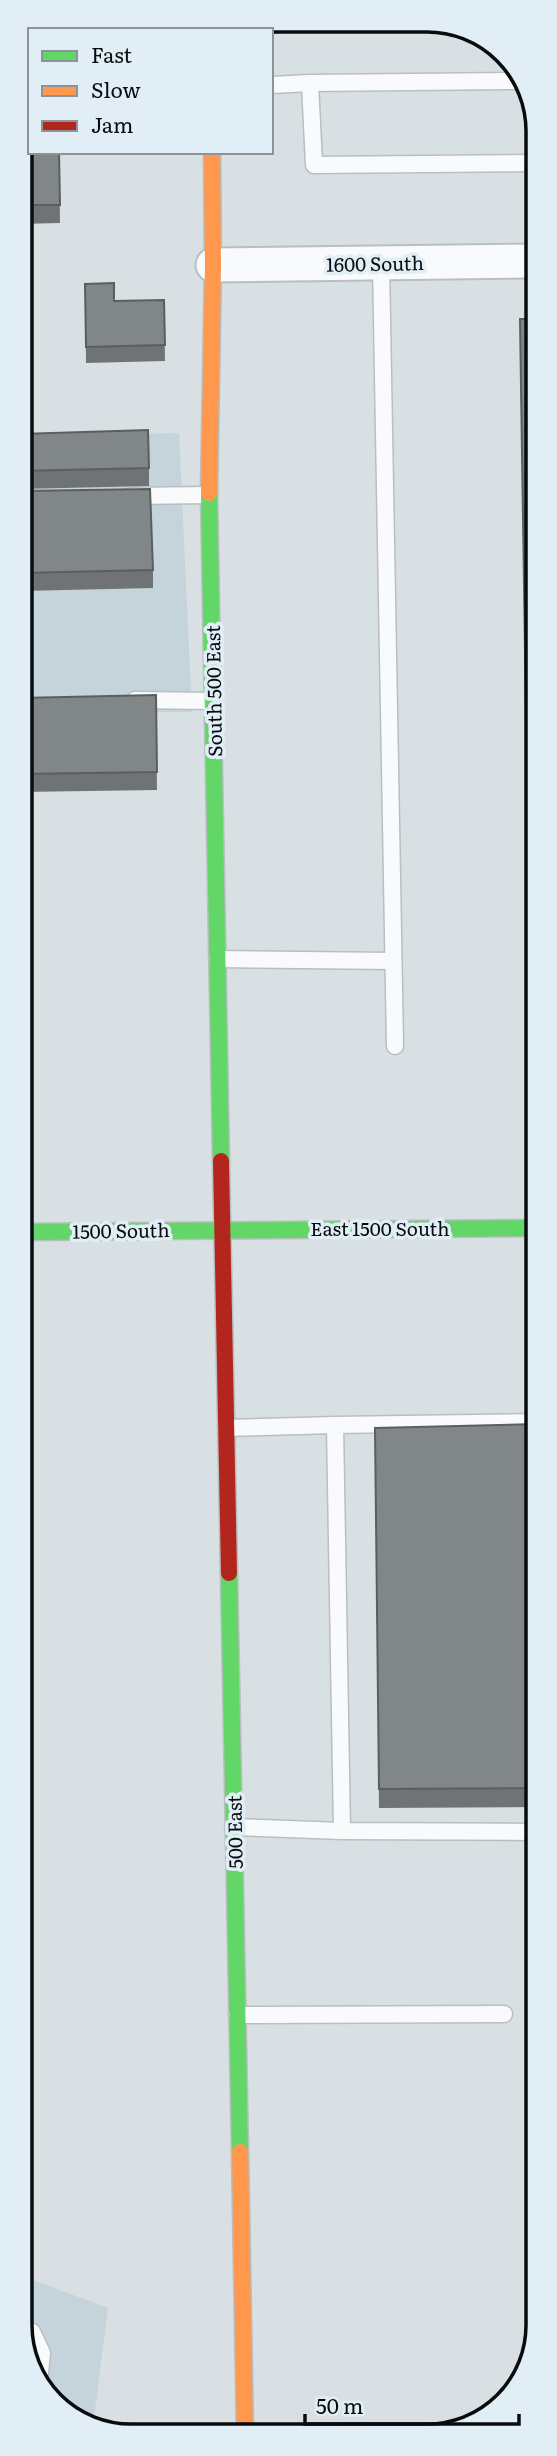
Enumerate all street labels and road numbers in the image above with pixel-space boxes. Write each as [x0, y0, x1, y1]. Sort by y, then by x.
street label: 1600 South [326, 248, 424, 278]
street label: South 500 East [198, 625, 228, 757]
street label: East 1500 South [310, 1214, 450, 1242]
street label: 1500 South [72, 1215, 170, 1245]
street label: 500 East [219, 1795, 249, 1869]

